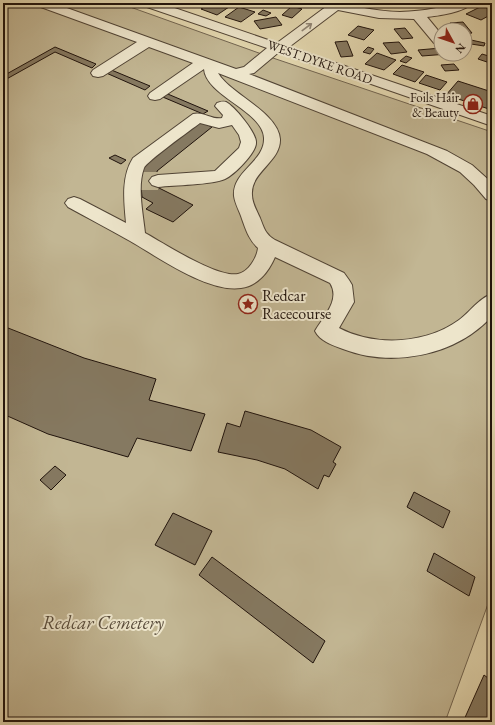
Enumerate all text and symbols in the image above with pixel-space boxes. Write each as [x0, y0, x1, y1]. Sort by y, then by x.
north arrow [433, 22, 473, 62]
one-way arrow [302, 23, 313, 31]
street label: WEST DYKE ROAD [265, 36, 375, 88]
text: N [452, 41, 469, 56]
place label: Foils Hair & Beauty [410, 89, 460, 121]
shop icon: Foils Hair & Beauty [462, 93, 484, 115]
place label: Redcar Racecourse [262, 285, 331, 324]
place icon: Redcar Racecourse [237, 293, 259, 315]
park label: Redcar Cemetery [42, 610, 164, 635]

